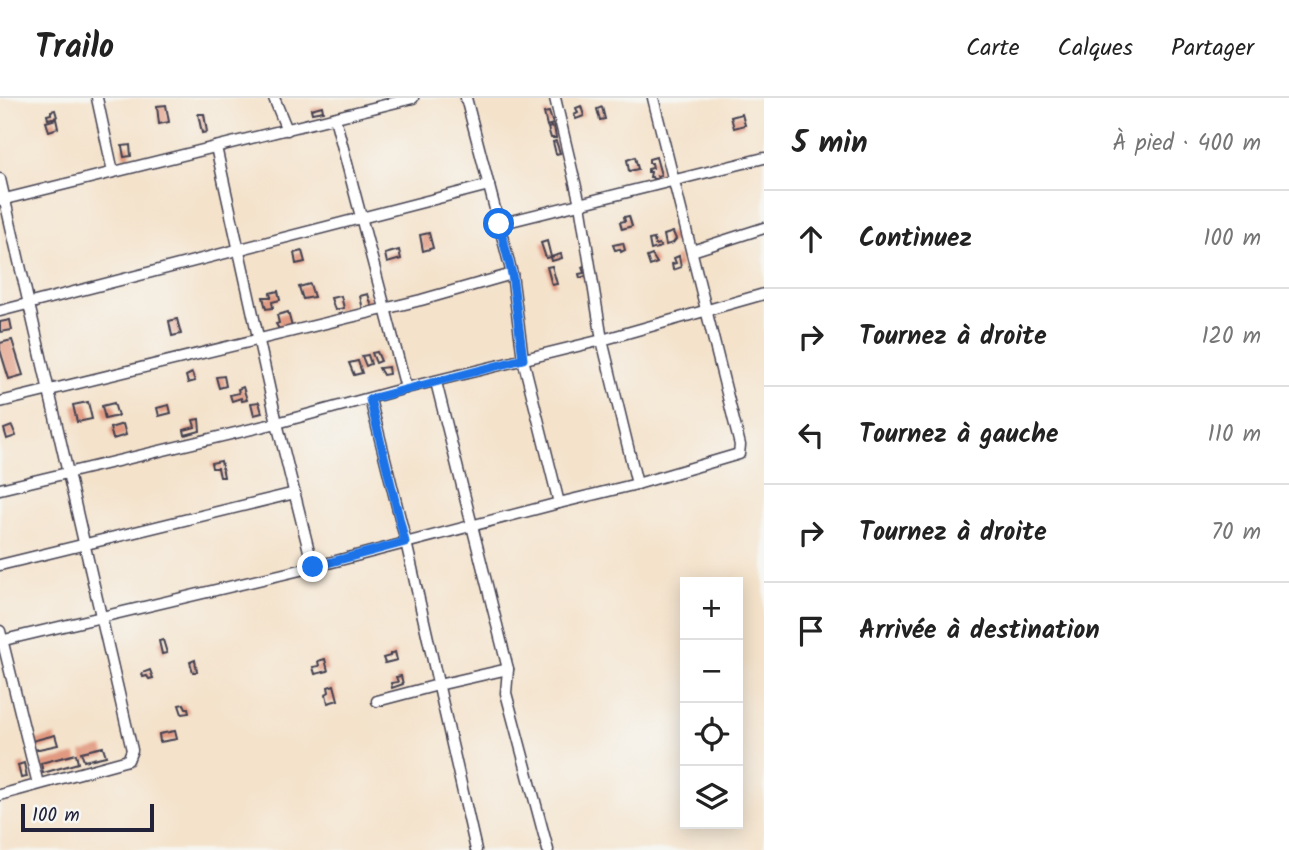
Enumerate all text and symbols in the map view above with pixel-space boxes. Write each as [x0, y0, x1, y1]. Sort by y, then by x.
text: Trailo [35, 22, 114, 75]
text: Carte [966, 29, 1020, 68]
text: Calques [1058, 29, 1133, 68]
text: Partager [1171, 29, 1254, 68]
text: 5 min [792, 120, 868, 168]
text: À pied · 400 m [1112, 126, 1261, 162]
route start [483, 208, 514, 239]
text: Continuez [859, 218, 972, 260]
icon: ahead [792, 220, 830, 258]
text: 100 m [1203, 221, 1261, 257]
text: Tournez à droite [859, 316, 1047, 358]
icon: right [792, 318, 830, 356]
text: 120 m [1201, 319, 1261, 355]
text: Tournez à gauche [859, 414, 1059, 456]
icon: left [792, 416, 830, 454]
text: 110 m [1208, 417, 1261, 453]
text: Tournez à droite [859, 512, 1047, 554]
icon: right [792, 514, 830, 552]
text: 70 m [1211, 515, 1261, 551]
route end [297, 551, 328, 582]
map controls [680, 577, 743, 829]
button: + [680, 577, 743, 640]
text: Arrivée à destination [859, 610, 1100, 652]
icon: arrive [792, 612, 830, 650]
button: − [680, 640, 743, 703]
button: locate [680, 703, 743, 766]
button: layers [680, 766, 743, 829]
scale bar [21, 801, 154, 833]
text: 100 m [32, 801, 80, 831]

